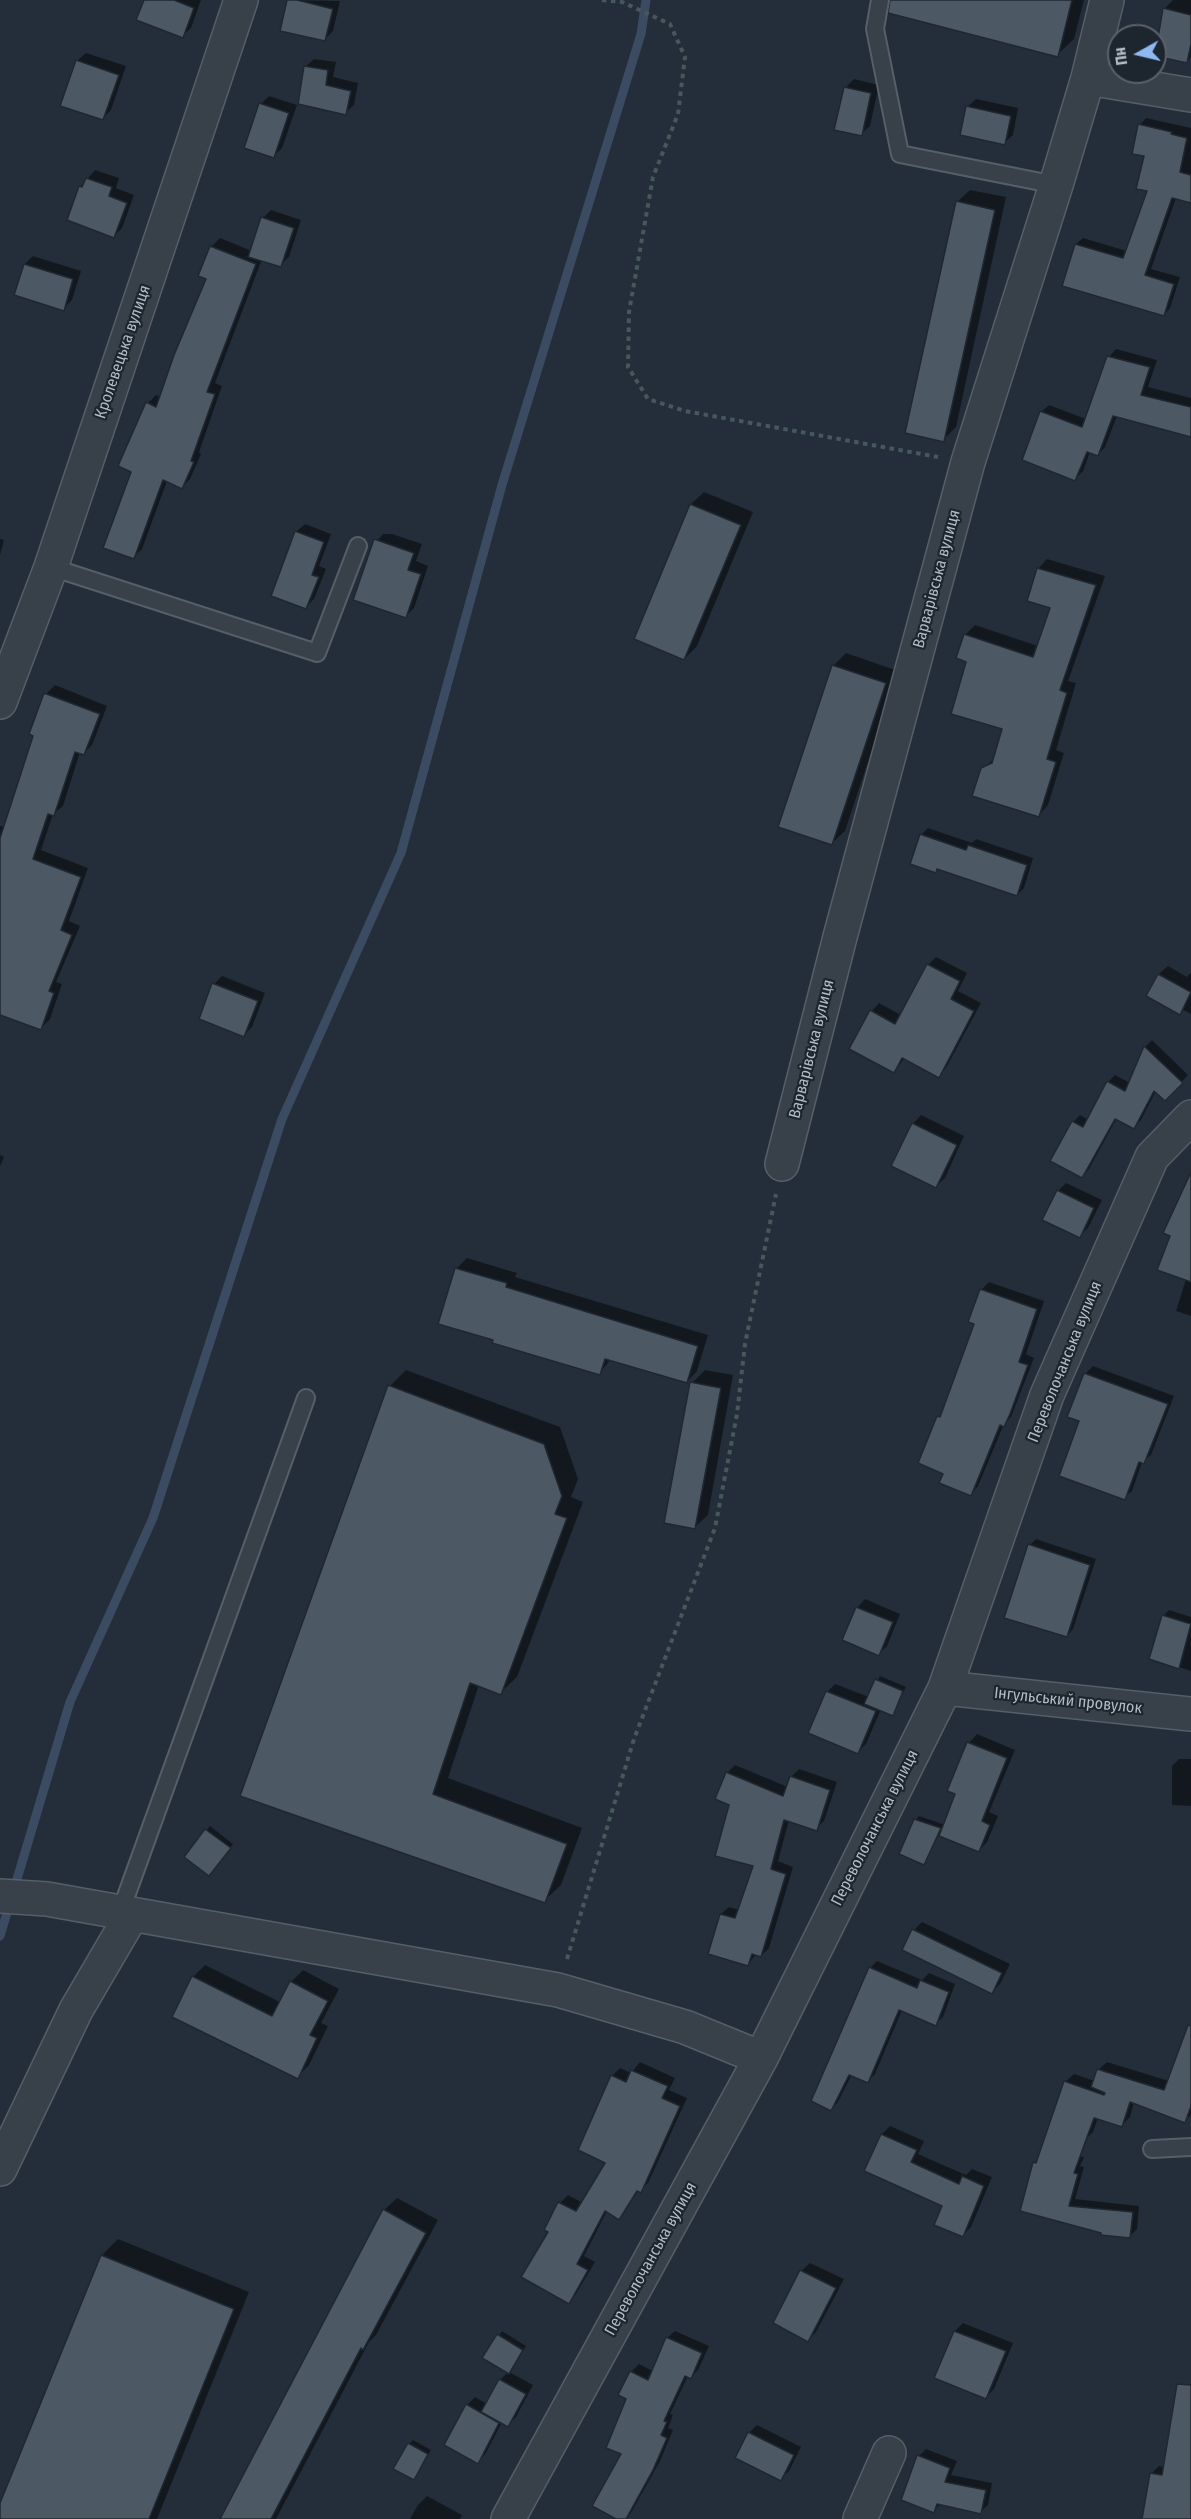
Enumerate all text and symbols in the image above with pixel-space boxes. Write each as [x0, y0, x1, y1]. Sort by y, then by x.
north arrow [1107, 24, 1167, 84]
text: Пн [1110, 46, 1131, 67]
street label: Кролевецька вулиця [91, 283, 155, 421]
street label: Варварівська вулиця [909, 508, 965, 650]
street label: Варварівська вулиця [785, 978, 839, 1120]
street label: Переволочанська вулиця [1024, 1279, 1106, 1445]
street label: Інгульський провулок [993, 1684, 1143, 1718]
street label: Переволочанська вулиця [827, 1747, 923, 1909]
street label: Переволочанська вулиця [601, 2179, 701, 2339]

